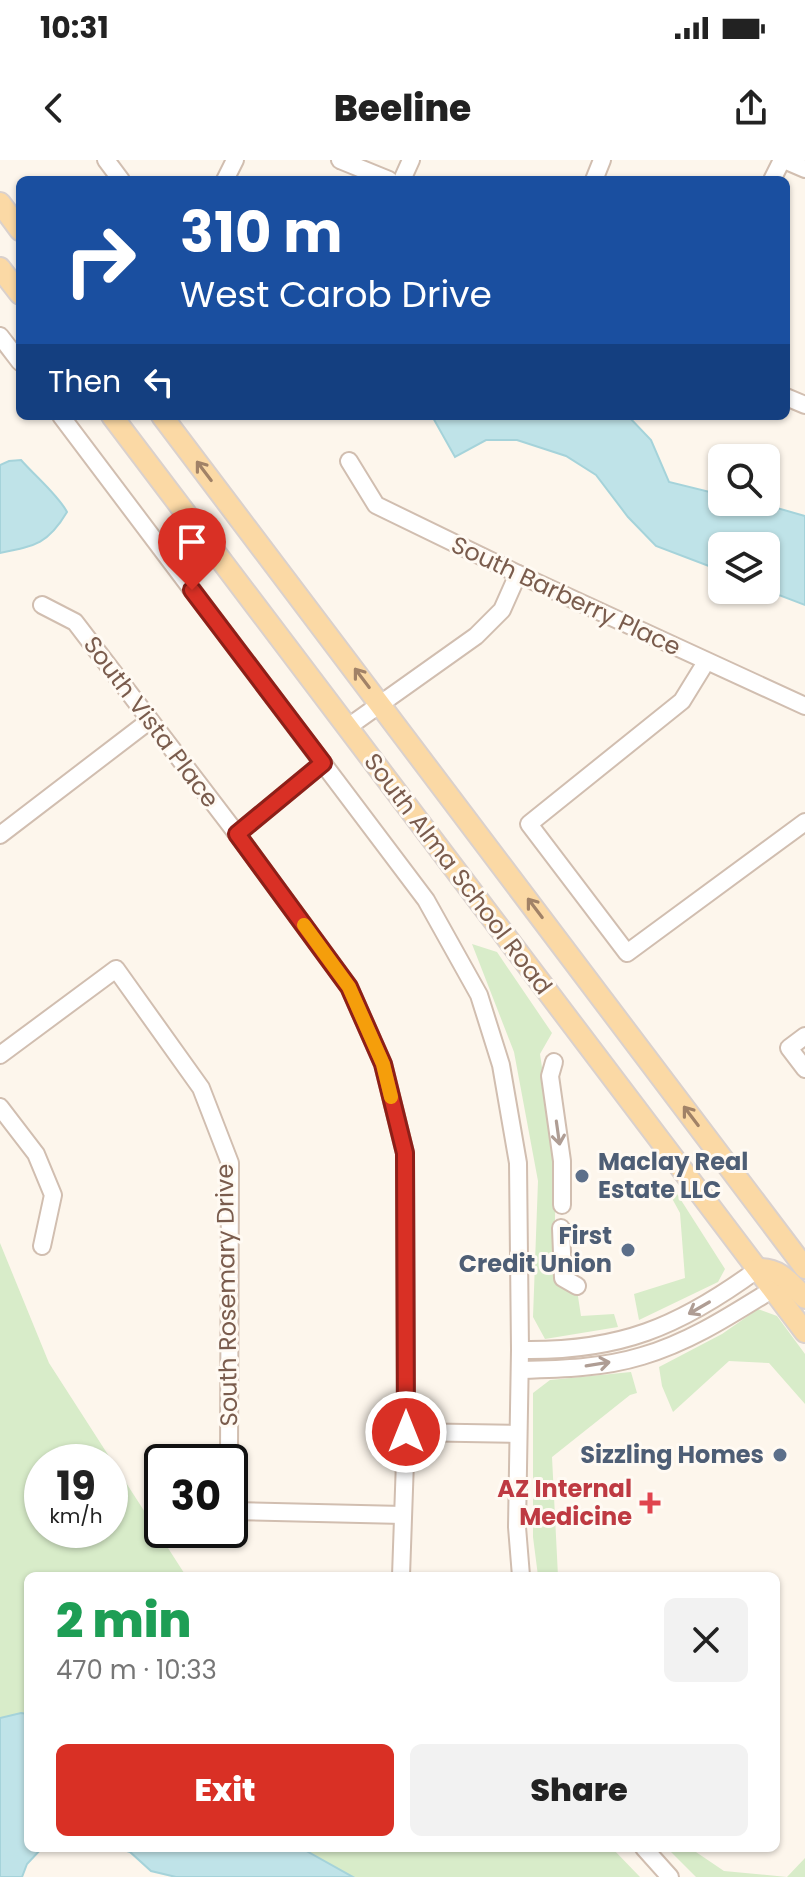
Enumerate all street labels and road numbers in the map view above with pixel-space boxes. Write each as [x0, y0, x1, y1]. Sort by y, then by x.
street label: South Barberry Place [446, 528, 686, 663]
street label: South Vista Place [76, 629, 227, 814]
street label: South Alma School Road [357, 746, 560, 1001]
street label: South Rosemary Drive [208, 1163, 245, 1427]

